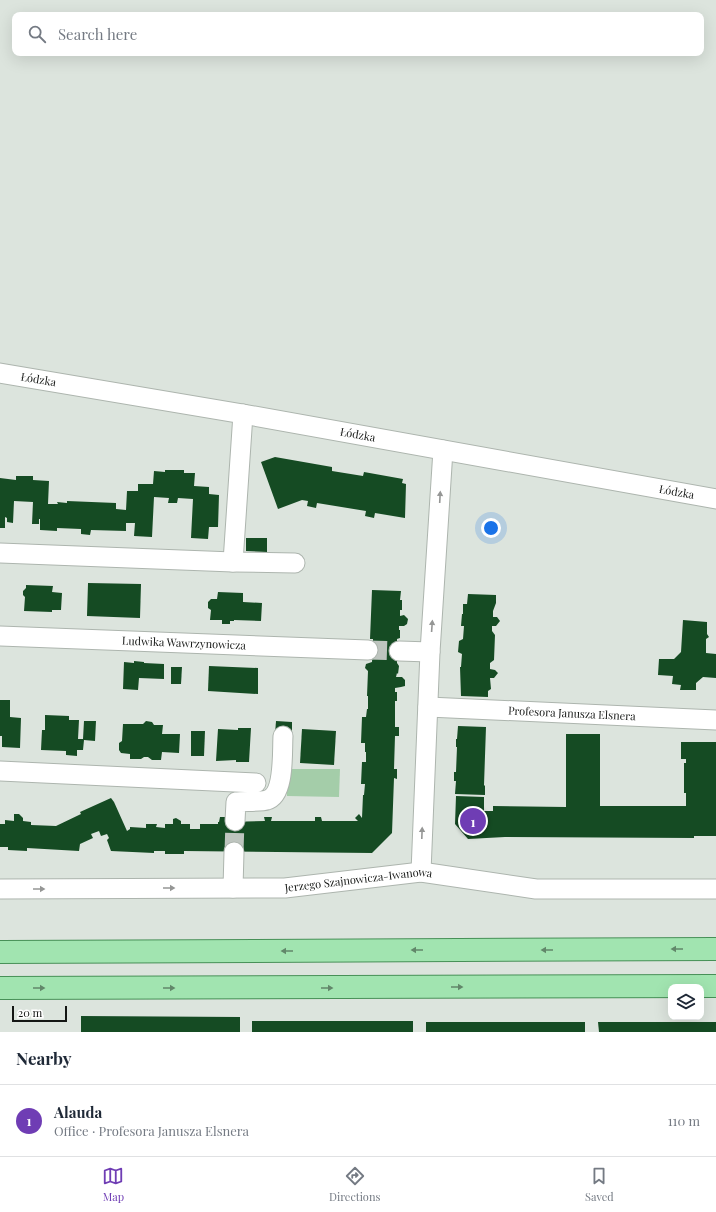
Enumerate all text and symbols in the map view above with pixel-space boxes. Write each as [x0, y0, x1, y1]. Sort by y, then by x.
search box [12, 12, 704, 56]
icon: search [26, 23, 48, 45]
text: Search here [58, 24, 137, 44]
street label: Łódzka [20, 369, 58, 389]
street label: Łódzka [339, 424, 377, 445]
street label: Łódzka [658, 481, 696, 502]
one-way arrow [437, 490, 443, 503]
your location [481, 518, 501, 538]
one-way arrow [428, 620, 435, 632]
street label: Ludwika Wawrzynowicza [122, 633, 247, 652]
street label: Profesora Janusza Elsnera [508, 703, 636, 723]
pin: 1 [460, 806, 486, 836]
one-way arrow [419, 827, 426, 839]
street label: Jerzego Szajnowicza-Iwanowa [283, 864, 434, 895]
one-way arrow [163, 885, 176, 891]
one-way arrow [33, 886, 46, 892]
one-way arrow [670, 946, 683, 952]
one-way arrow [410, 947, 423, 953]
one-way arrow [540, 947, 553, 953]
one-way arrow [280, 948, 293, 954]
one-way arrow [451, 984, 464, 990]
map controls [668, 984, 704, 1020]
button: layers [668, 984, 704, 1020]
one-way arrow [33, 985, 46, 991]
one-way arrow [163, 985, 176, 991]
one-way arrow [321, 985, 334, 991]
scale bar [12, 1004, 67, 1023]
text: 20 m [18, 1005, 42, 1020]
text: Nearby [16, 1047, 71, 1069]
text: Alauda [54, 1102, 102, 1122]
text: 1 [27, 1112, 31, 1129]
text: 110 m [668, 1112, 700, 1129]
text: Office · Profesora Janusza Elsnera [54, 1122, 249, 1139]
tab: Map [102, 1165, 124, 1204]
tab: Directions [329, 1165, 380, 1204]
tab: Saved [585, 1165, 614, 1204]

